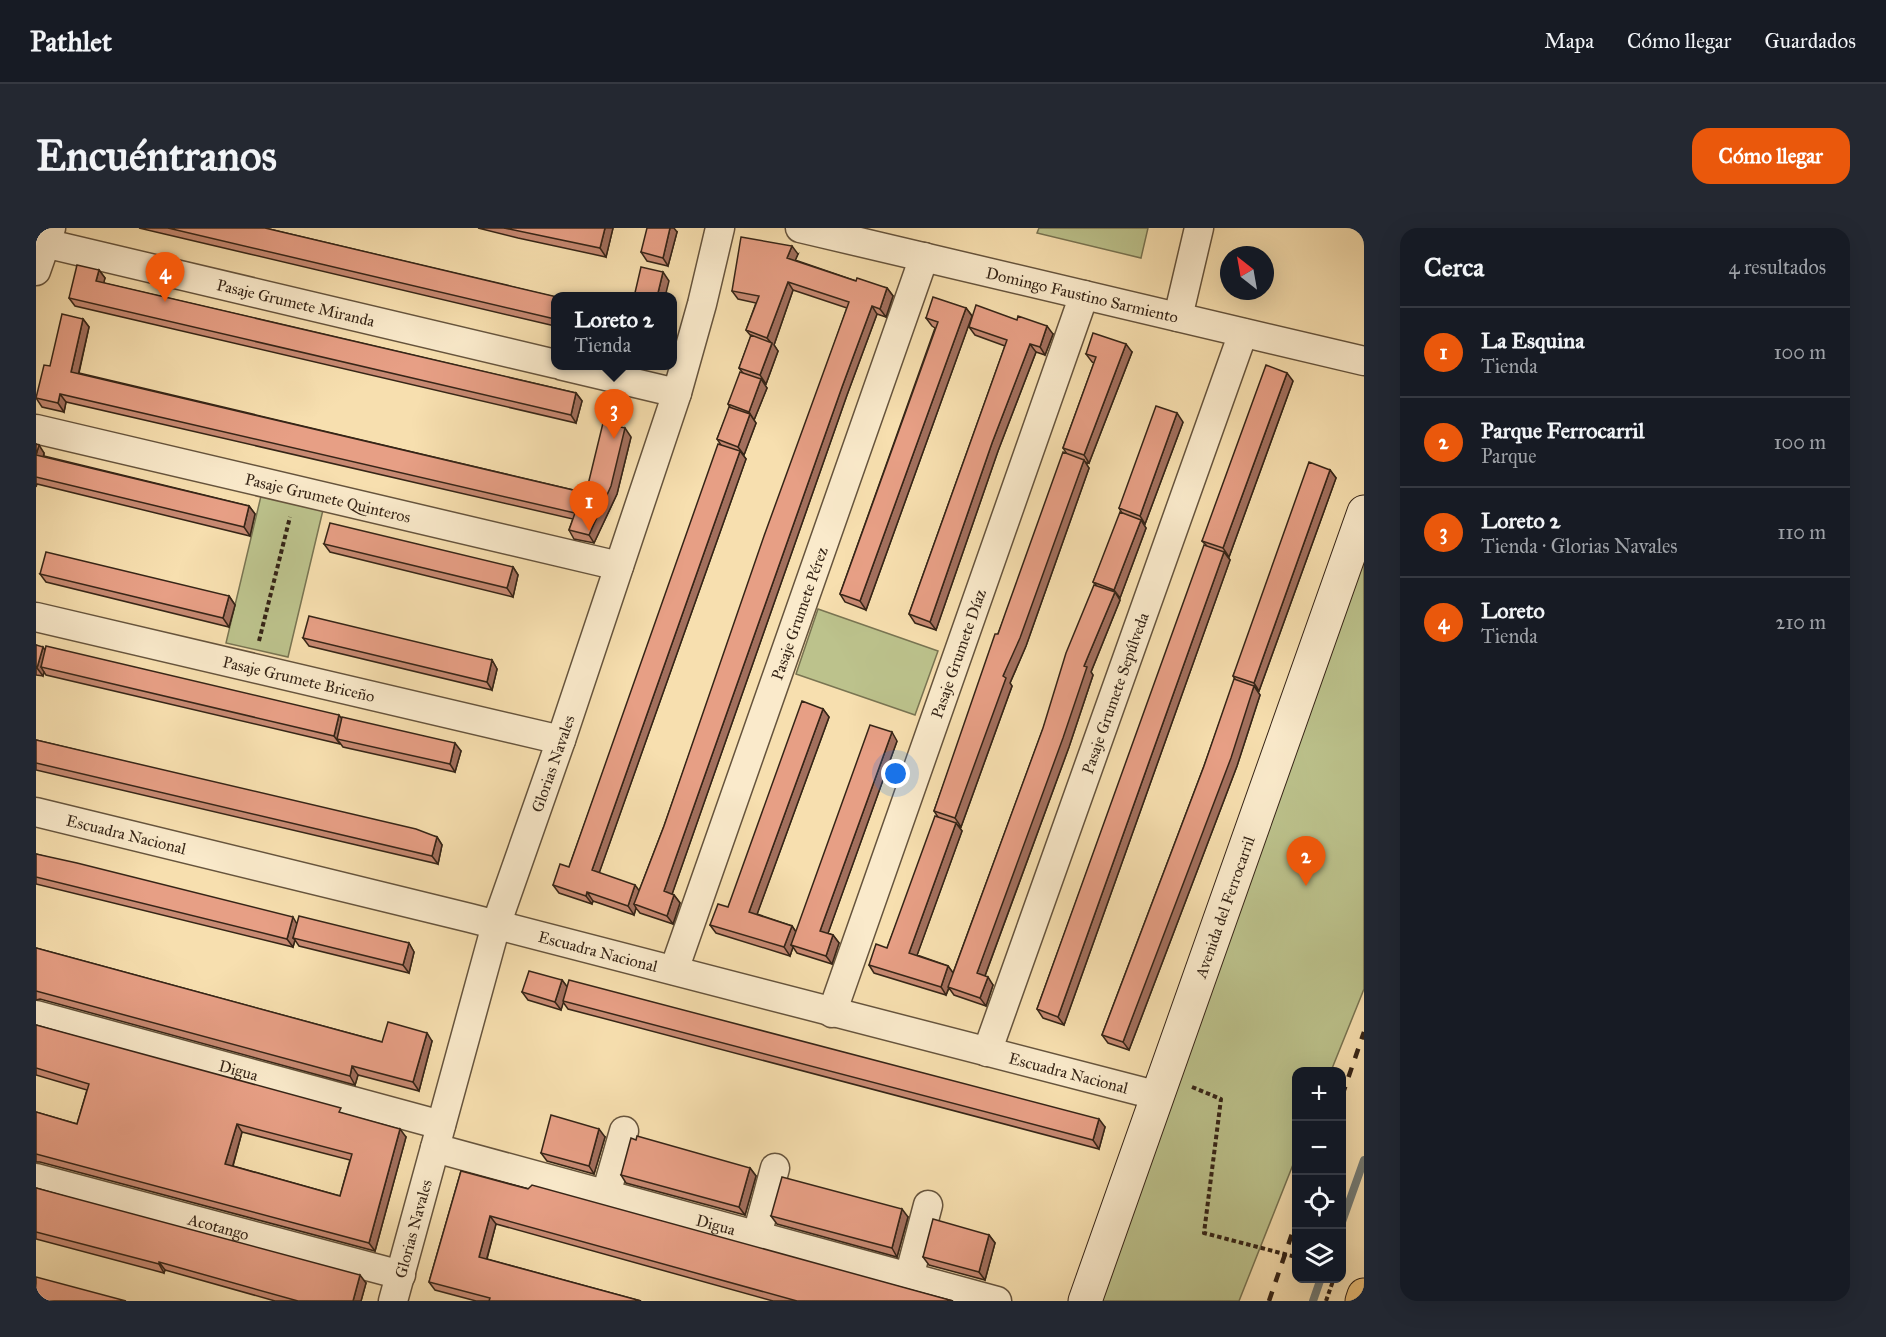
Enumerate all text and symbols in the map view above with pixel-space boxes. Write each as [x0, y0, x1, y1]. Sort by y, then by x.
text: Pathlet [30, 24, 112, 59]
text: Mapa [1544, 28, 1594, 54]
text: Cómo llegar [1627, 28, 1731, 54]
text: Guardados [1764, 28, 1856, 54]
button: Cómo llegar [1692, 128, 1850, 184]
text: Encuéntranos [36, 130, 277, 182]
north arrow [1220, 246, 1274, 300]
text: Cerca [1424, 251, 1484, 283]
pin: 4 [146, 253, 184, 302]
text: 4 resultados [1728, 255, 1826, 279]
street label: Domingo Faustino Sarmiento [984, 263, 1180, 327]
street label: Pasaje Grumete Miranda [215, 275, 377, 331]
popup [551, 292, 677, 370]
text: Loreto 2 [574, 306, 654, 333]
text: La Esquina [1481, 327, 1585, 354]
text: Tienda [574, 333, 631, 357]
text: 1 [1440, 340, 1447, 364]
text: 100 m [1774, 340, 1826, 364]
text: Tienda [1481, 354, 1538, 378]
pin: 3 [594, 390, 634, 439]
text: Parque Ferrocarril [1481, 417, 1645, 444]
text: 2 [1439, 430, 1448, 454]
text: 100 m [1774, 430, 1826, 454]
text: Parque [1481, 444, 1537, 468]
street label: Pasaje Grumete Quinteros [243, 469, 413, 527]
pin: 1 [570, 482, 608, 531]
text: Loreto 2 [1481, 507, 1560, 534]
text: 3 [1440, 520, 1448, 544]
text: 110 m [1778, 520, 1826, 544]
text: Tienda · Glorias Navales [1481, 534, 1678, 558]
street label: Pasaje Grumete Pérez [767, 544, 832, 683]
street label: Pasaje Grumete Díaz [927, 586, 990, 721]
text: Loreto [1481, 597, 1545, 624]
street label: Pasaje Grumete Sepúlveda [1078, 610, 1153, 777]
text: 4 [1438, 610, 1449, 634]
text: 210 m [1776, 610, 1826, 634]
text: Tienda [1481, 624, 1538, 648]
street label: Pasaje Grumete Briceño [221, 652, 377, 706]
street label: Glorias Navales [527, 712, 579, 815]
your location [881, 759, 910, 788]
street label: Escuadra Nacional [64, 811, 189, 858]
street label: Avenida del Ferrocarril [1191, 833, 1259, 982]
pin: 2 [1286, 836, 1326, 886]
street label: Escuadra Nacional [536, 927, 660, 976]
street label: Escuadra Nacional [1007, 1049, 1131, 1098]
street label: Digua [217, 1056, 261, 1085]
map controls [1292, 1067, 1346, 1283]
button: + [1292, 1067, 1346, 1121]
button: − [1292, 1121, 1346, 1175]
button: locate [1292, 1175, 1346, 1229]
street label: Glorias Navales [391, 1177, 436, 1280]
street label: Acotango [185, 1210, 251, 1244]
street label: Digua [694, 1211, 738, 1239]
button: layers [1292, 1229, 1346, 1283]

